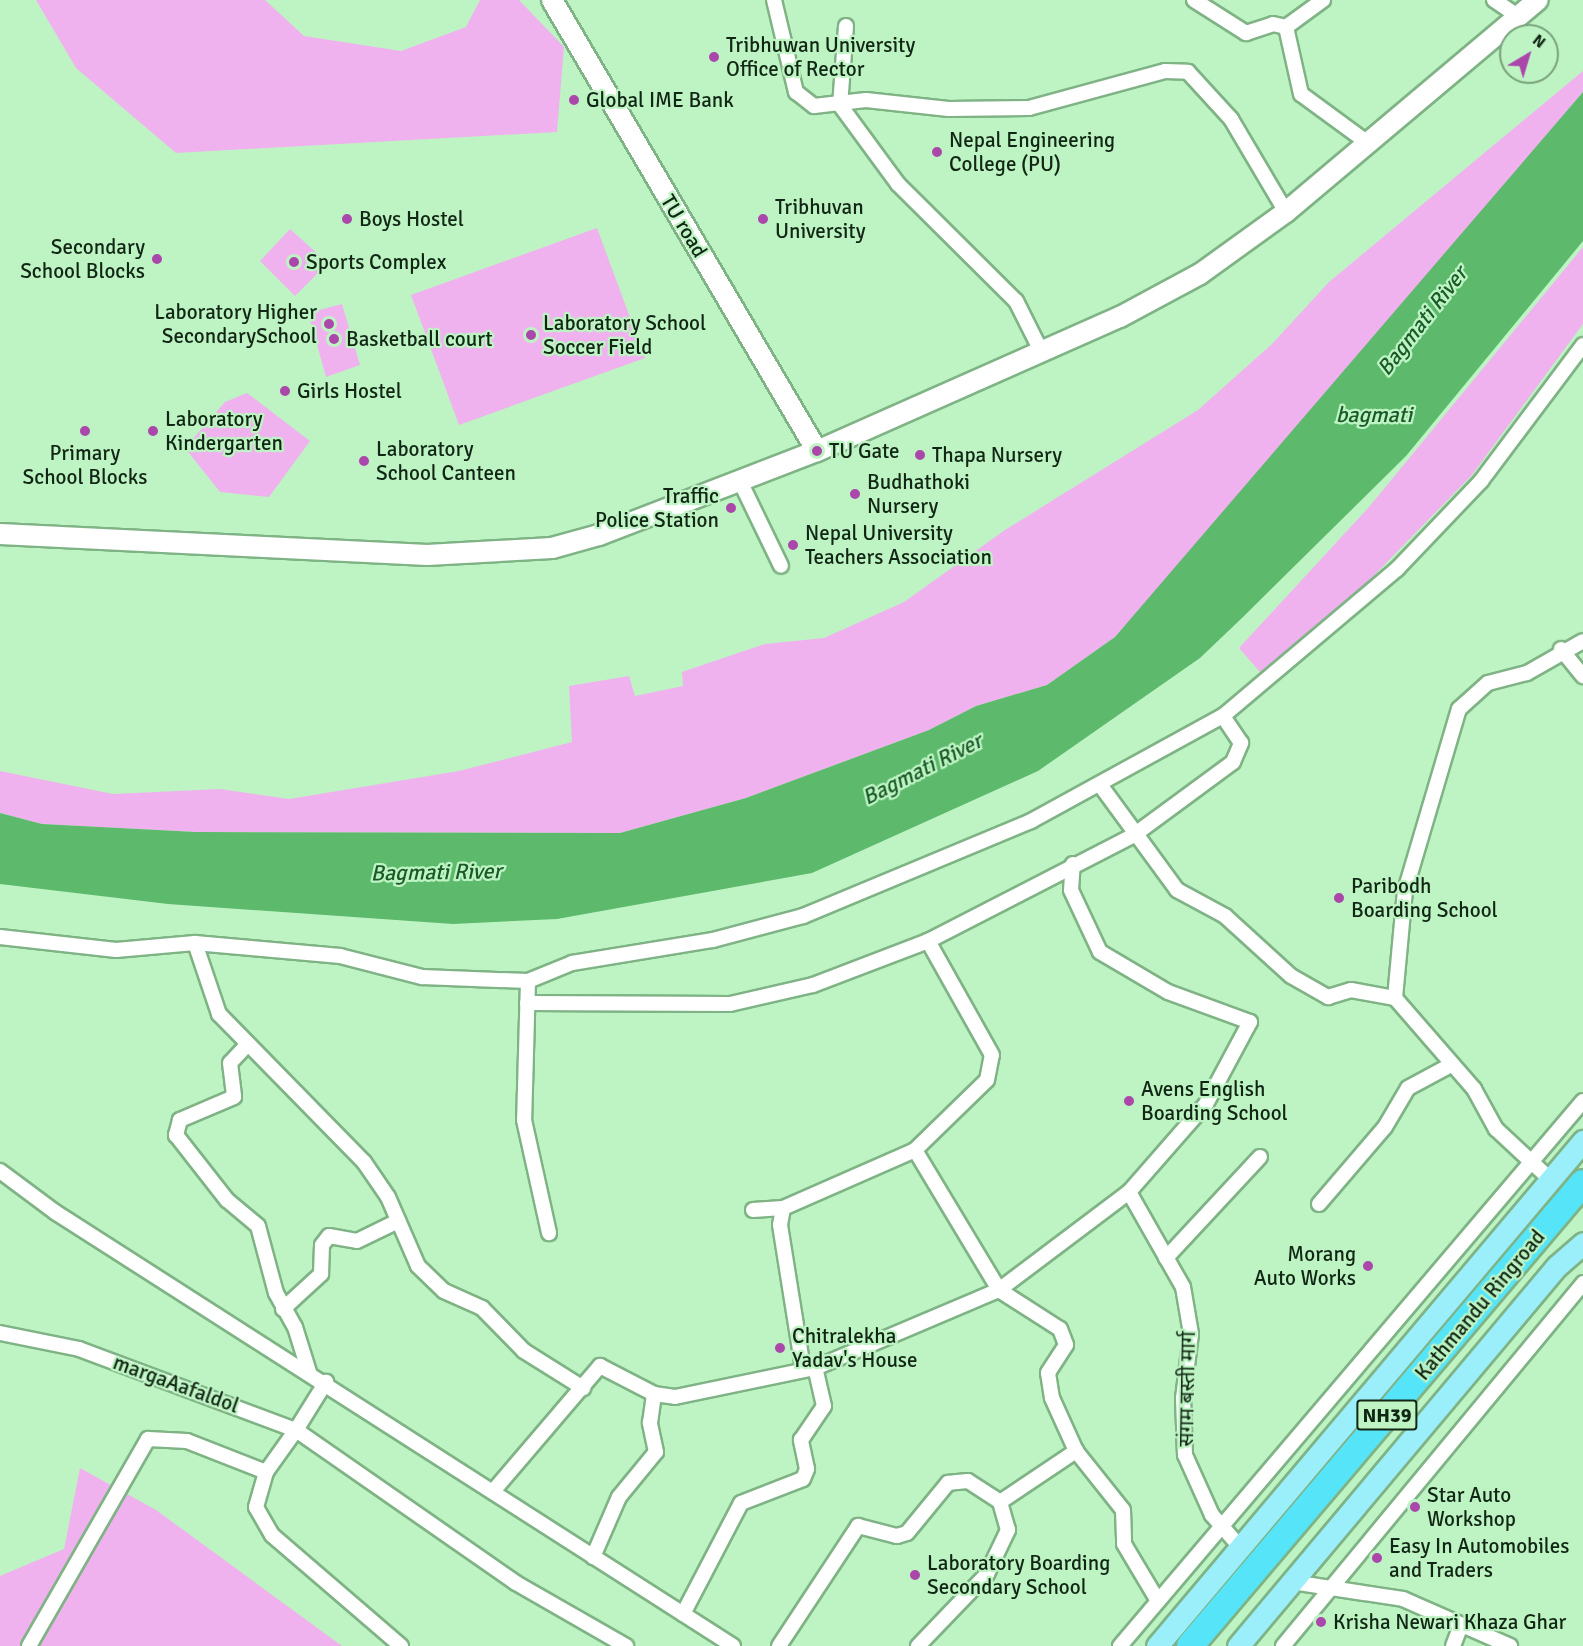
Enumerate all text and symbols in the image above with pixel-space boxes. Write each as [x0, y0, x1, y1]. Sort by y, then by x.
north arrow [1499, 24, 1559, 84]
text: N [1528, 30, 1549, 53]
place label: Tribhuwan University Office of Rector [726, 32, 915, 82]
marker: Tribhuwan University Office of Rector [707, 50, 721, 64]
place label: Global IME Bank [586, 87, 734, 113]
marker: Global IME Bank [567, 93, 581, 107]
place label: Nepal Engineering College (PU) [949, 127, 1115, 177]
marker: Nepal Engineering College (PU) [930, 145, 944, 159]
street label: TU road [655, 190, 713, 262]
place label: Tribhuvan University [775, 194, 866, 244]
place label: Boys Hostel [359, 206, 464, 232]
marker: Boys Hostel [340, 212, 354, 226]
marker: Tribhuvan University [756, 212, 770, 226]
place label: Secondary School Blocks [20, 234, 145, 284]
place label: Sports Complex [306, 249, 446, 275]
marker: Secondary School Blocks [150, 252, 164, 266]
marker: Sports Complex [287, 255, 301, 269]
water label: Bagmati River [1371, 261, 1473, 381]
place label: Laboratory Higher SecondarySchool [154, 299, 317, 349]
place label: Laboratory School Soccer Field [543, 310, 706, 360]
marker: Laboratory Higher SecondarySchool [322, 317, 336, 331]
place label: Basketball court [346, 326, 493, 352]
marker: Laboratory School Soccer Field [524, 328, 538, 342]
marker: Basketball court [327, 332, 341, 346]
place label: Girls Hostel [297, 378, 402, 404]
marker: Girls Hostel [278, 384, 292, 398]
water label: bagmati [1336, 402, 1412, 428]
place label: Laboratory Kindergarten [165, 406, 283, 456]
marker: Primary School Blocks [78, 424, 92, 438]
marker: Laboratory Kindergarten [146, 424, 160, 438]
place label: Laboratory School Canteen [376, 436, 516, 486]
place label: TU Gate [829, 438, 900, 464]
place label: Primary School Blocks [23, 440, 147, 490]
place label: Thapa Nursery [932, 442, 1062, 468]
marker: TU Gate [810, 444, 824, 458]
marker: Thapa Nursery [913, 448, 927, 462]
marker: Laboratory School Canteen [357, 454, 371, 468]
place label: Budhathoki Nursery [867, 469, 970, 519]
place label: Traffic Police Station [595, 483, 719, 533]
marker: Budhathoki Nursery [848, 487, 862, 501]
marker: Traffic Police Station [724, 501, 738, 515]
place label: Nepal University Teachers Association [805, 520, 992, 570]
marker: Nepal University Teachers Association [786, 538, 800, 552]
water label: Bagmati River [858, 728, 986, 810]
water label: Bagmati River [370, 858, 502, 886]
place label: Paribodh Boarding School [1351, 873, 1498, 923]
marker: Paribodh Boarding School [1332, 891, 1346, 905]
place label: Avens English Boarding School [1141, 1076, 1288, 1126]
marker: Avens English Boarding School [1122, 1094, 1136, 1108]
street label: Kathmandu Ringroad [1410, 1225, 1550, 1385]
place label: Morang Auto Works [1254, 1241, 1356, 1291]
marker: Morang Auto Works [1361, 1259, 1375, 1273]
place label: Chitralekha Yadav's House [792, 1323, 918, 1373]
street label: संगम बस्ती मार्ग [1173, 1331, 1201, 1447]
marker: Chitralekha Yadav's House [773, 1341, 787, 1355]
street label: margaAafaldol [110, 1350, 242, 1418]
road number: NH39 [1356, 1398, 1418, 1432]
place label: Star Auto Workshop [1427, 1482, 1516, 1532]
marker: Star Auto Workshop [1408, 1500, 1422, 1514]
place label: Easy In Automobiles and Traders [1389, 1533, 1570, 1583]
place label: Laboratory Boarding Secondary School [927, 1550, 1110, 1600]
marker: Easy In Automobiles and Traders [1370, 1551, 1384, 1565]
marker: Laboratory Boarding Secondary School [908, 1568, 922, 1582]
place label: Krisha Newari Khaza Ghar [1333, 1609, 1566, 1635]
marker: Krisha Newari Khaza Ghar [1314, 1615, 1328, 1629]

